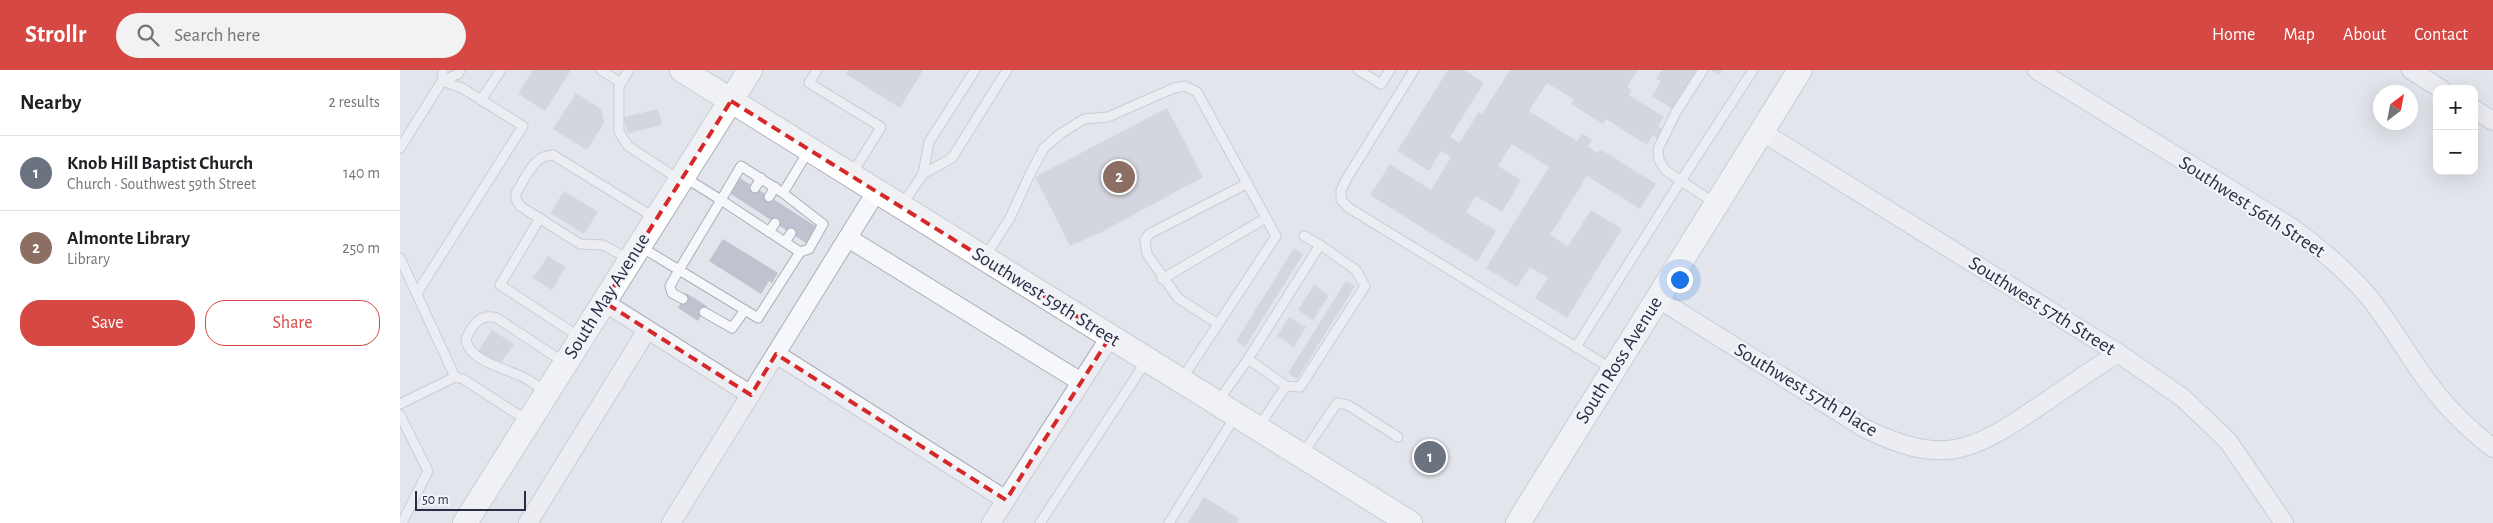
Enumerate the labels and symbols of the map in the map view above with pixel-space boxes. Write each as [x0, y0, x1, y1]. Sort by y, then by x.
north arrow [2373, 85, 2418, 130]
street label: Southwest 56th Street [2175, 152, 2329, 262]
pin: 2 [1103, 158, 1135, 196]
street label: South May Avenue [560, 230, 654, 362]
street label: Southwest 59th Street [969, 244, 1124, 351]
street label: Southwest 57th Street [1965, 253, 2119, 360]
your location [1667, 267, 1693, 293]
street label: South Ross Avenue [1572, 293, 1666, 427]
street label: Southwest 57th Place [1731, 339, 1881, 441]
pin: 1 [1414, 438, 1446, 476]
scale bar [415, 488, 526, 511]

